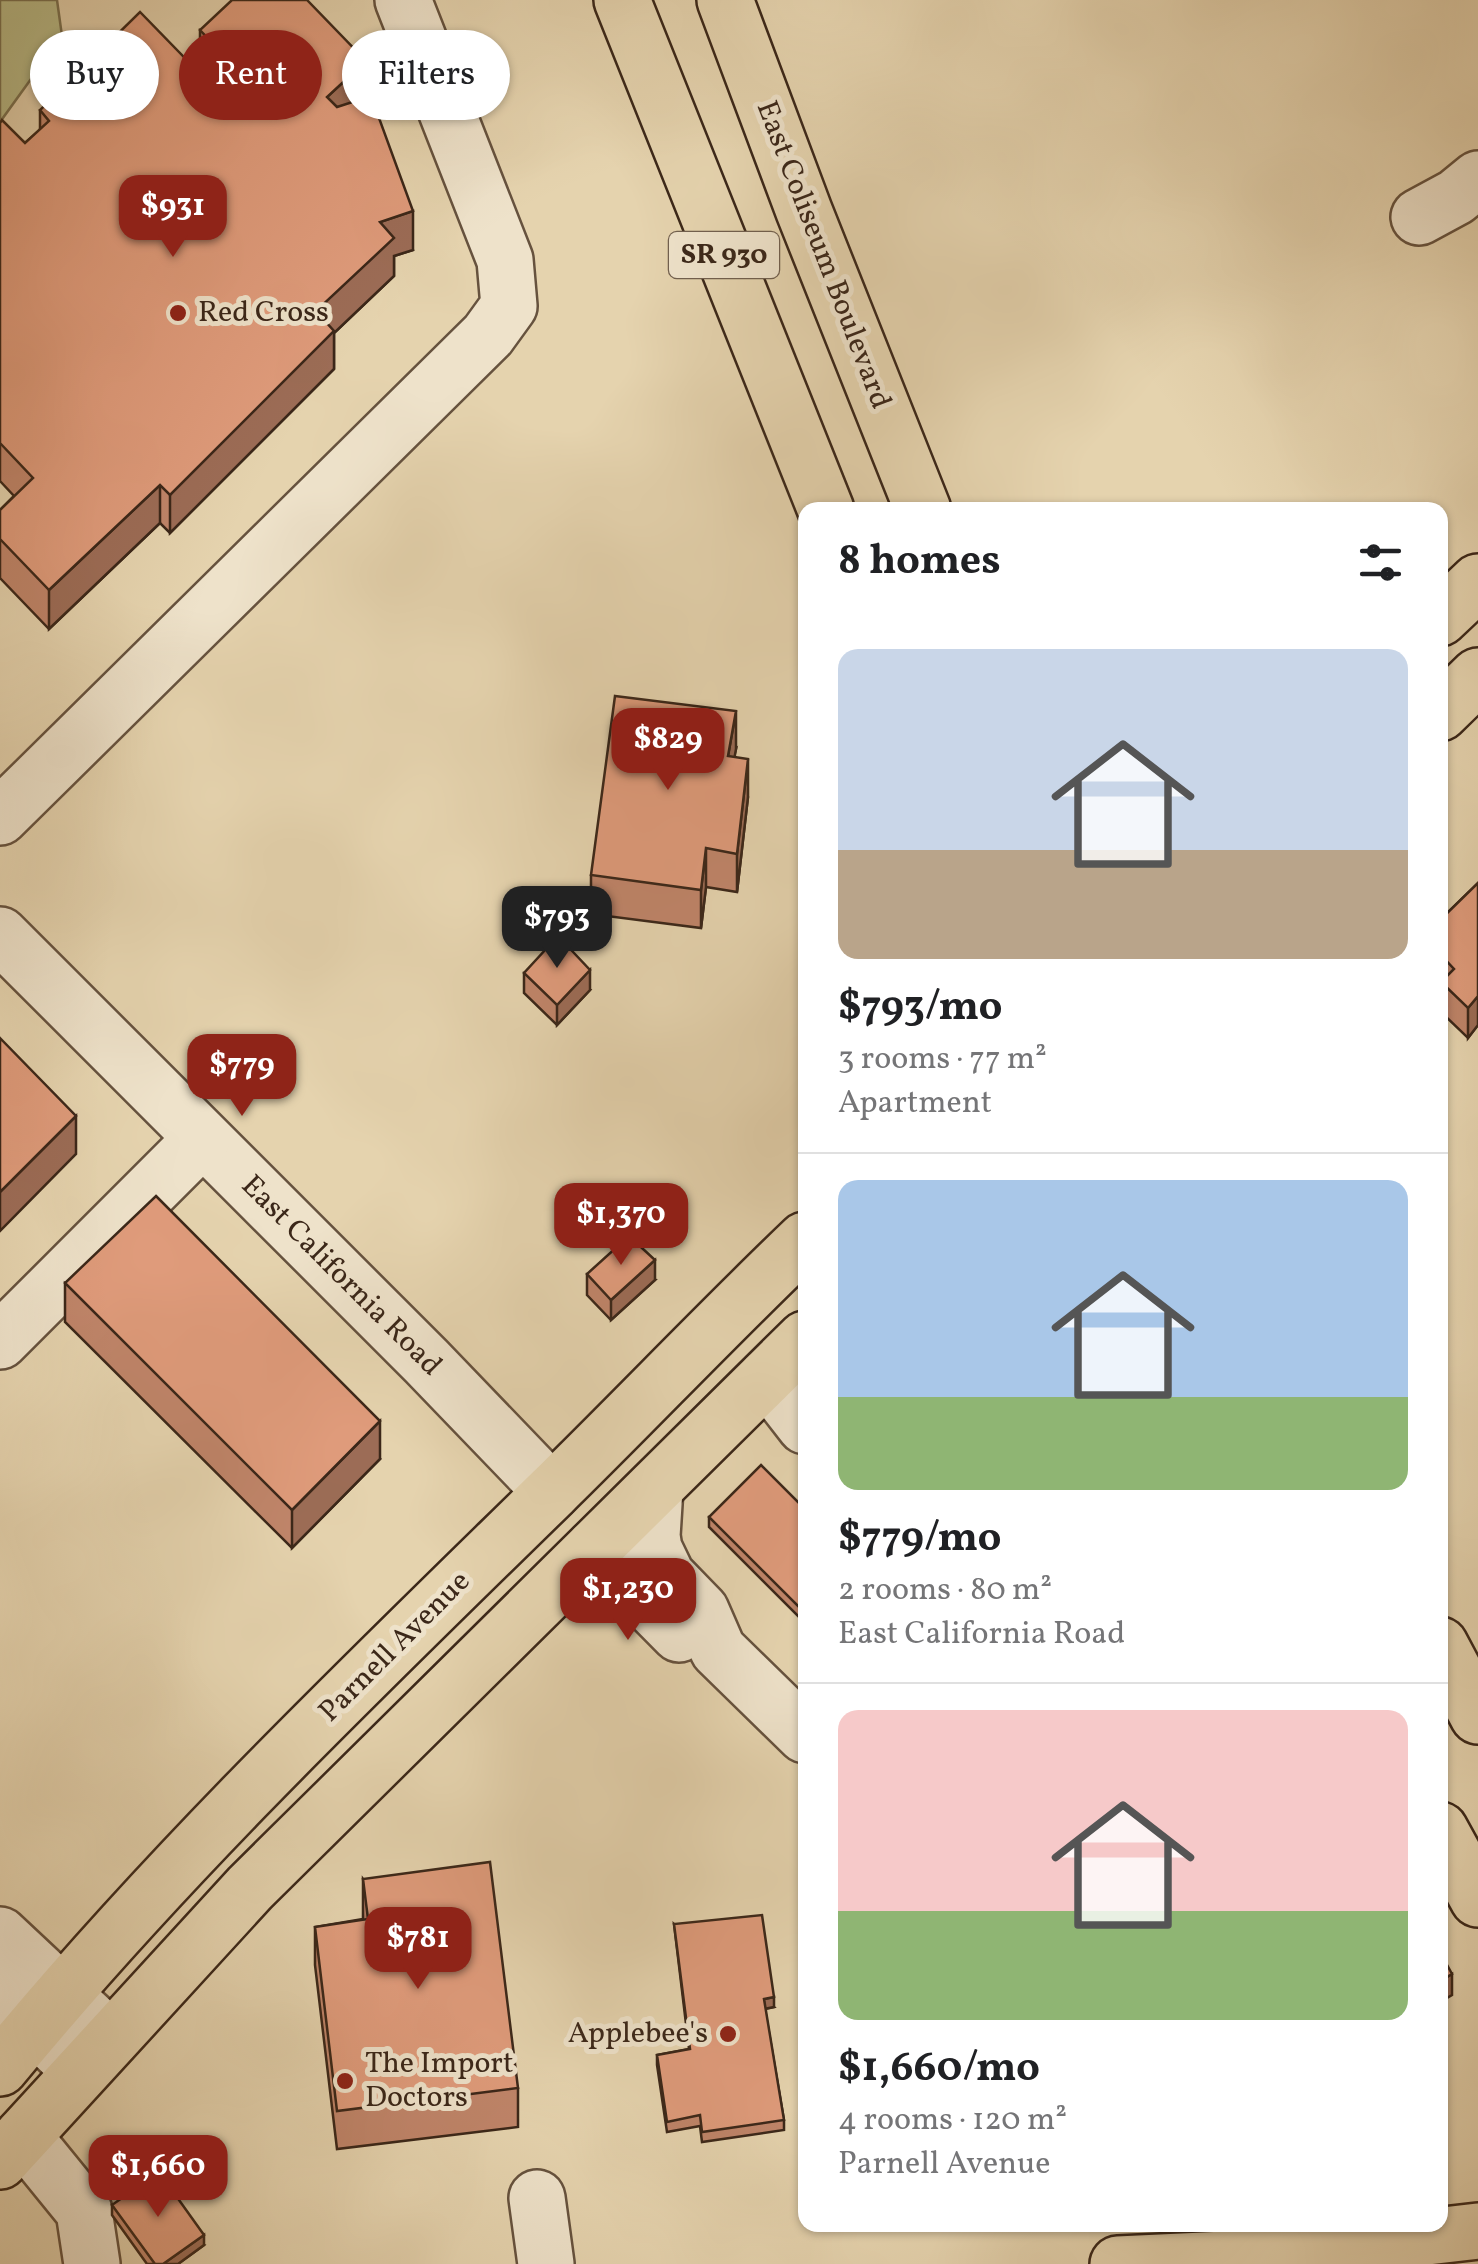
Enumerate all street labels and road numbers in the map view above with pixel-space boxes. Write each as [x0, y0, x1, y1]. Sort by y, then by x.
street label: East Coliseum Boulevard [745, 95, 901, 415]
road number: SR 930 [669, 232, 779, 278]
street label: East California Road [231, 1166, 451, 1386]
street label: Parnell Avenue [310, 1562, 480, 1732]

